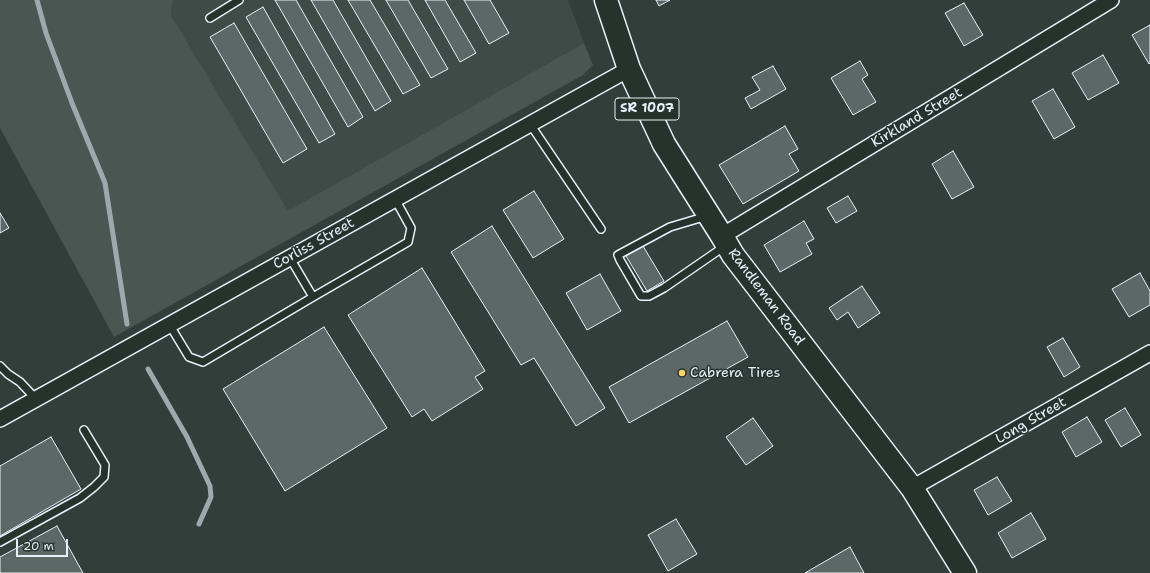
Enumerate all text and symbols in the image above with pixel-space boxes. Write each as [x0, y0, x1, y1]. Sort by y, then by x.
street label: Kirkland Street [869, 84, 965, 152]
road number: SR 1007 [615, 98, 679, 120]
street label: Corliss Street [271, 215, 357, 273]
street label: Randleman Road [724, 245, 808, 349]
place label: Cabrera Tires [690, 365, 780, 381]
marker: Cabrera Tires [677, 368, 687, 378]
street label: Long Street [993, 394, 1069, 448]
scale bar [18, 531, 70, 557]
text: 20 m [23, 538, 54, 554]

